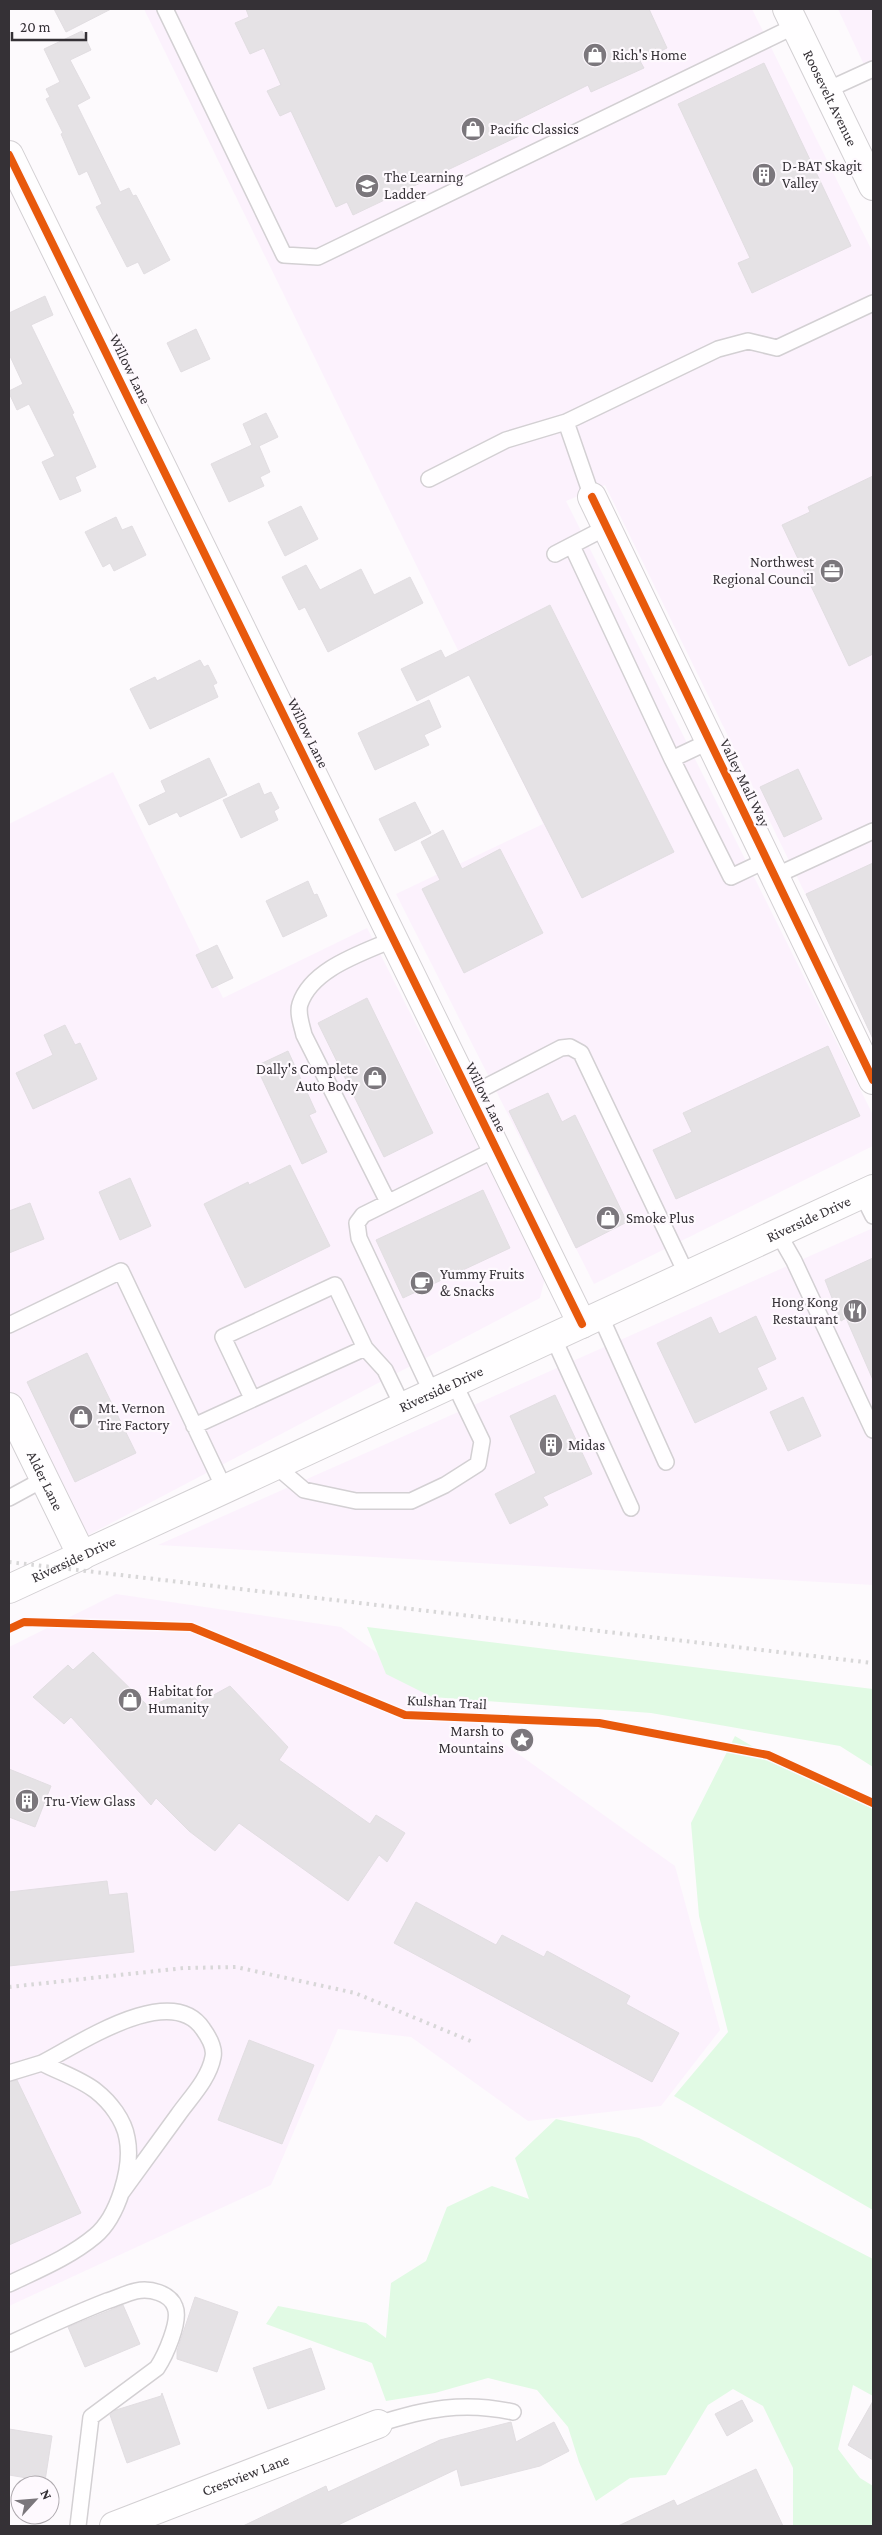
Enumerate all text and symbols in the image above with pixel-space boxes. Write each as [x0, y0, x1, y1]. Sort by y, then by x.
scale bar [12, 10, 86, 42]
text: 20 m [20, 19, 51, 35]
shop icon: Rich's Home [582, 42, 608, 68]
place label: Rich's Home [612, 47, 687, 63]
street label: Roosevelt Avenue [800, 47, 861, 149]
shop icon: Pacific Classics [460, 116, 486, 142]
place label: Pacific Classics [490, 121, 579, 137]
place label: D-BAT Skagit Valley [782, 158, 863, 192]
building icon: D-BAT Skagit Valley [751, 162, 777, 188]
place label: The Learning Ladder [384, 169, 463, 202]
school or university icon: The Learning Ladder [354, 173, 380, 199]
street label: Willow Lane [106, 331, 154, 407]
place label: Northwest Regional Council [713, 554, 815, 588]
office icon: Northwest Regional Council [819, 558, 845, 584]
street label: Willow Lane [284, 695, 332, 771]
street label: Valley Mall Way [716, 736, 773, 830]
street label: Willow Lane [462, 1059, 510, 1135]
place label: Dally's Complete Auto Body [256, 1061, 358, 1095]
shop icon: Dally's Complete Auto Body [362, 1065, 388, 1091]
street label: Riverside Drive [764, 1192, 853, 1245]
shop icon: Smoke Plus [595, 1205, 621, 1231]
place label: Smoke Plus [626, 1210, 694, 1226]
place label: Yummy Fruits & Snacks [440, 1266, 524, 1299]
cafe icon: Yummy Fruits & Snacks [409, 1270, 435, 1296]
place label: Hong Kong Restaurant [771, 1294, 839, 1327]
restaurant icon: Hong Kong Restaurant [842, 1298, 868, 1324]
street label: Riverside Drive [396, 1363, 486, 1415]
place label: Mt. Vernon Tire Factory [98, 1400, 169, 1434]
shop icon: Mt. Vernon Tire Factory [68, 1404, 94, 1430]
building icon: Midas [538, 1432, 564, 1458]
place label: Midas [568, 1437, 605, 1453]
street label: Alder Lane [24, 1448, 67, 1513]
street label: Riverside Drive [29, 1533, 118, 1585]
place label: Habitat for Humanity [148, 1683, 214, 1717]
shop icon: Habitat for Humanity [117, 1687, 143, 1713]
street label: Kulshan Trail [407, 1692, 487, 1712]
place label: Marsh to Mountains [438, 1723, 504, 1756]
place icon: Marsh to Mountains [509, 1727, 535, 1753]
building icon: Tru-View Glass [14, 1788, 40, 1814]
place label: Tru-View Glass [44, 1793, 136, 1809]
street label: Crestview Lane [200, 2451, 292, 2499]
north arrow [10, 2475, 60, 2525]
text: N [37, 2487, 56, 2503]

